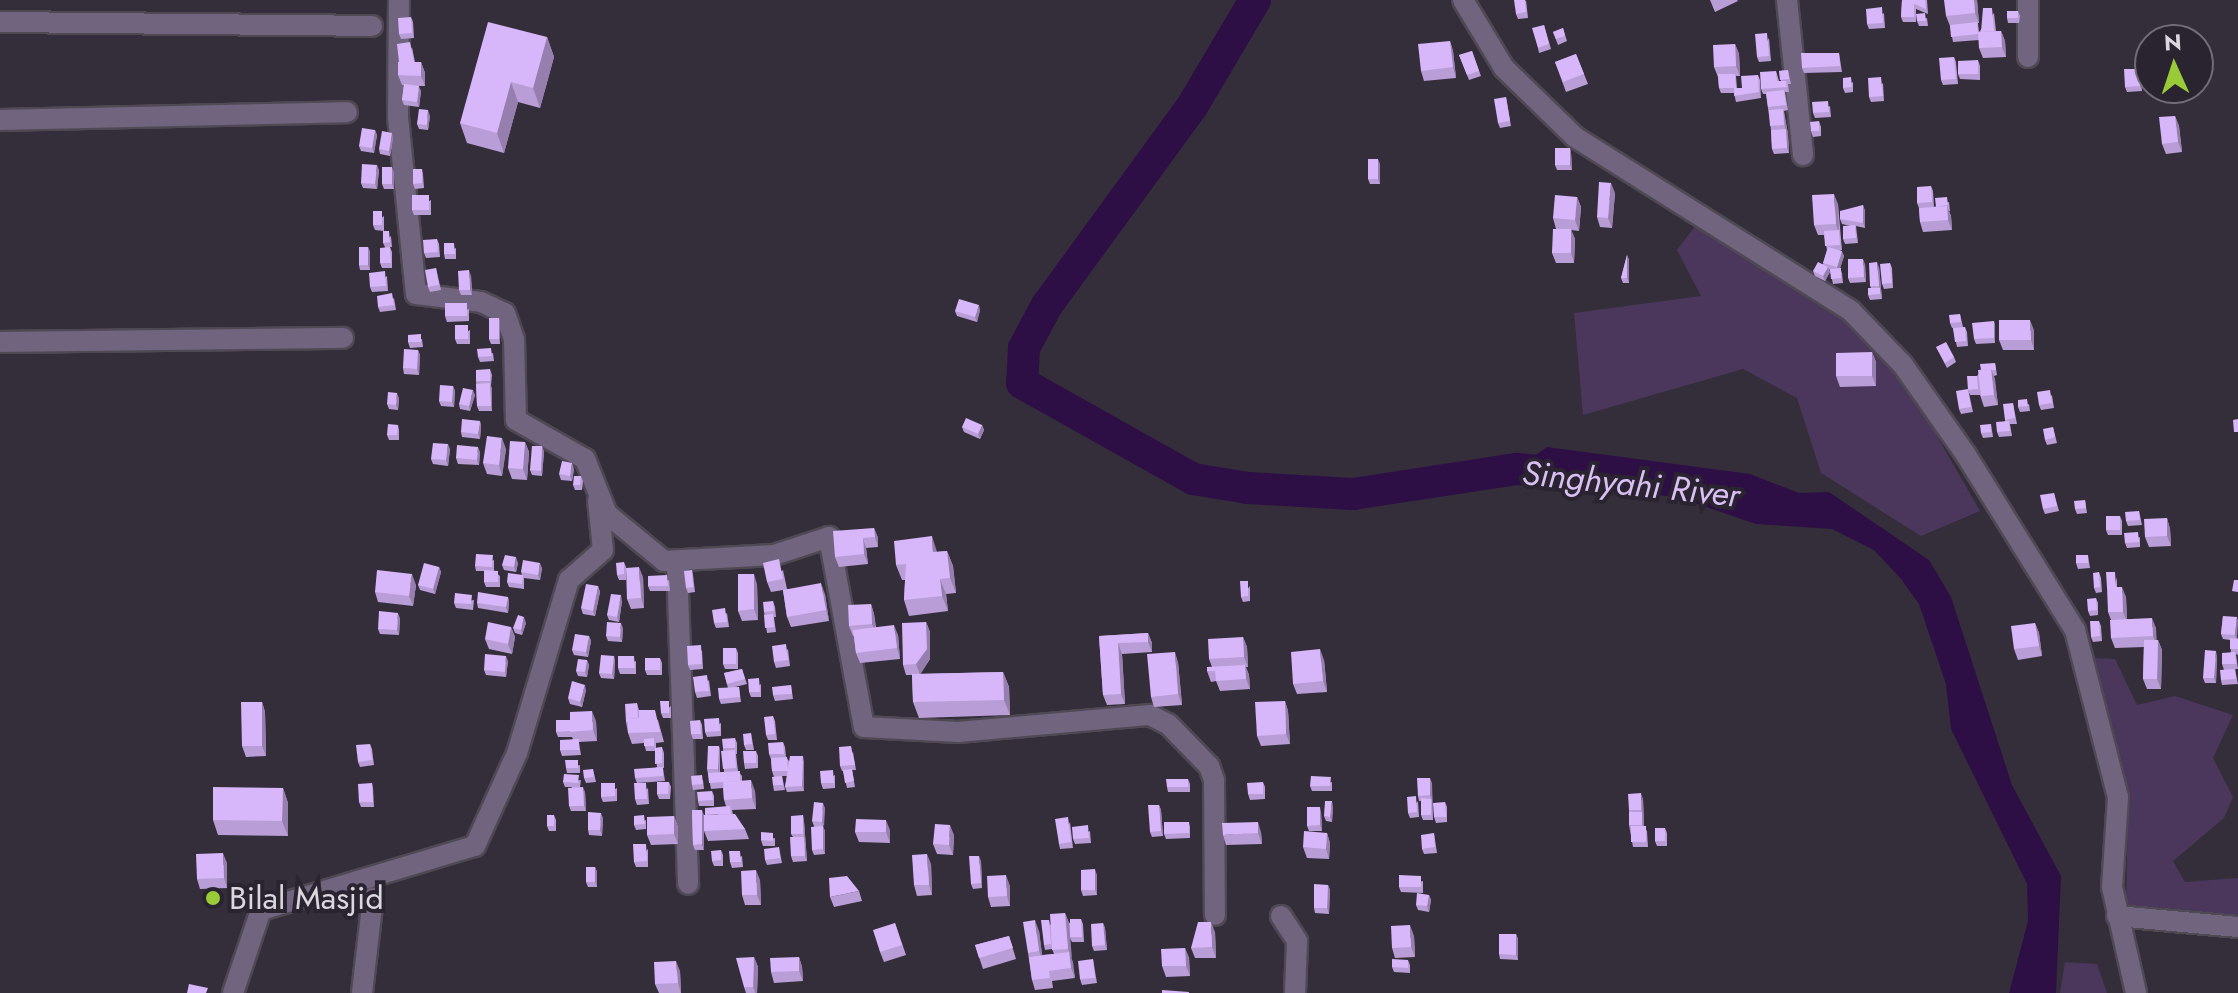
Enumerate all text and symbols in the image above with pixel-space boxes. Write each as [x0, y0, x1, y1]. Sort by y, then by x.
north arrow [2134, 24, 2214, 104]
text: N [2163, 26, 2182, 58]
water label: Singhyahi River [1520, 452, 1742, 516]
place label: Bilal Masjid [229, 879, 384, 917]
marker: Bilal Masjid [204, 889, 222, 907]

